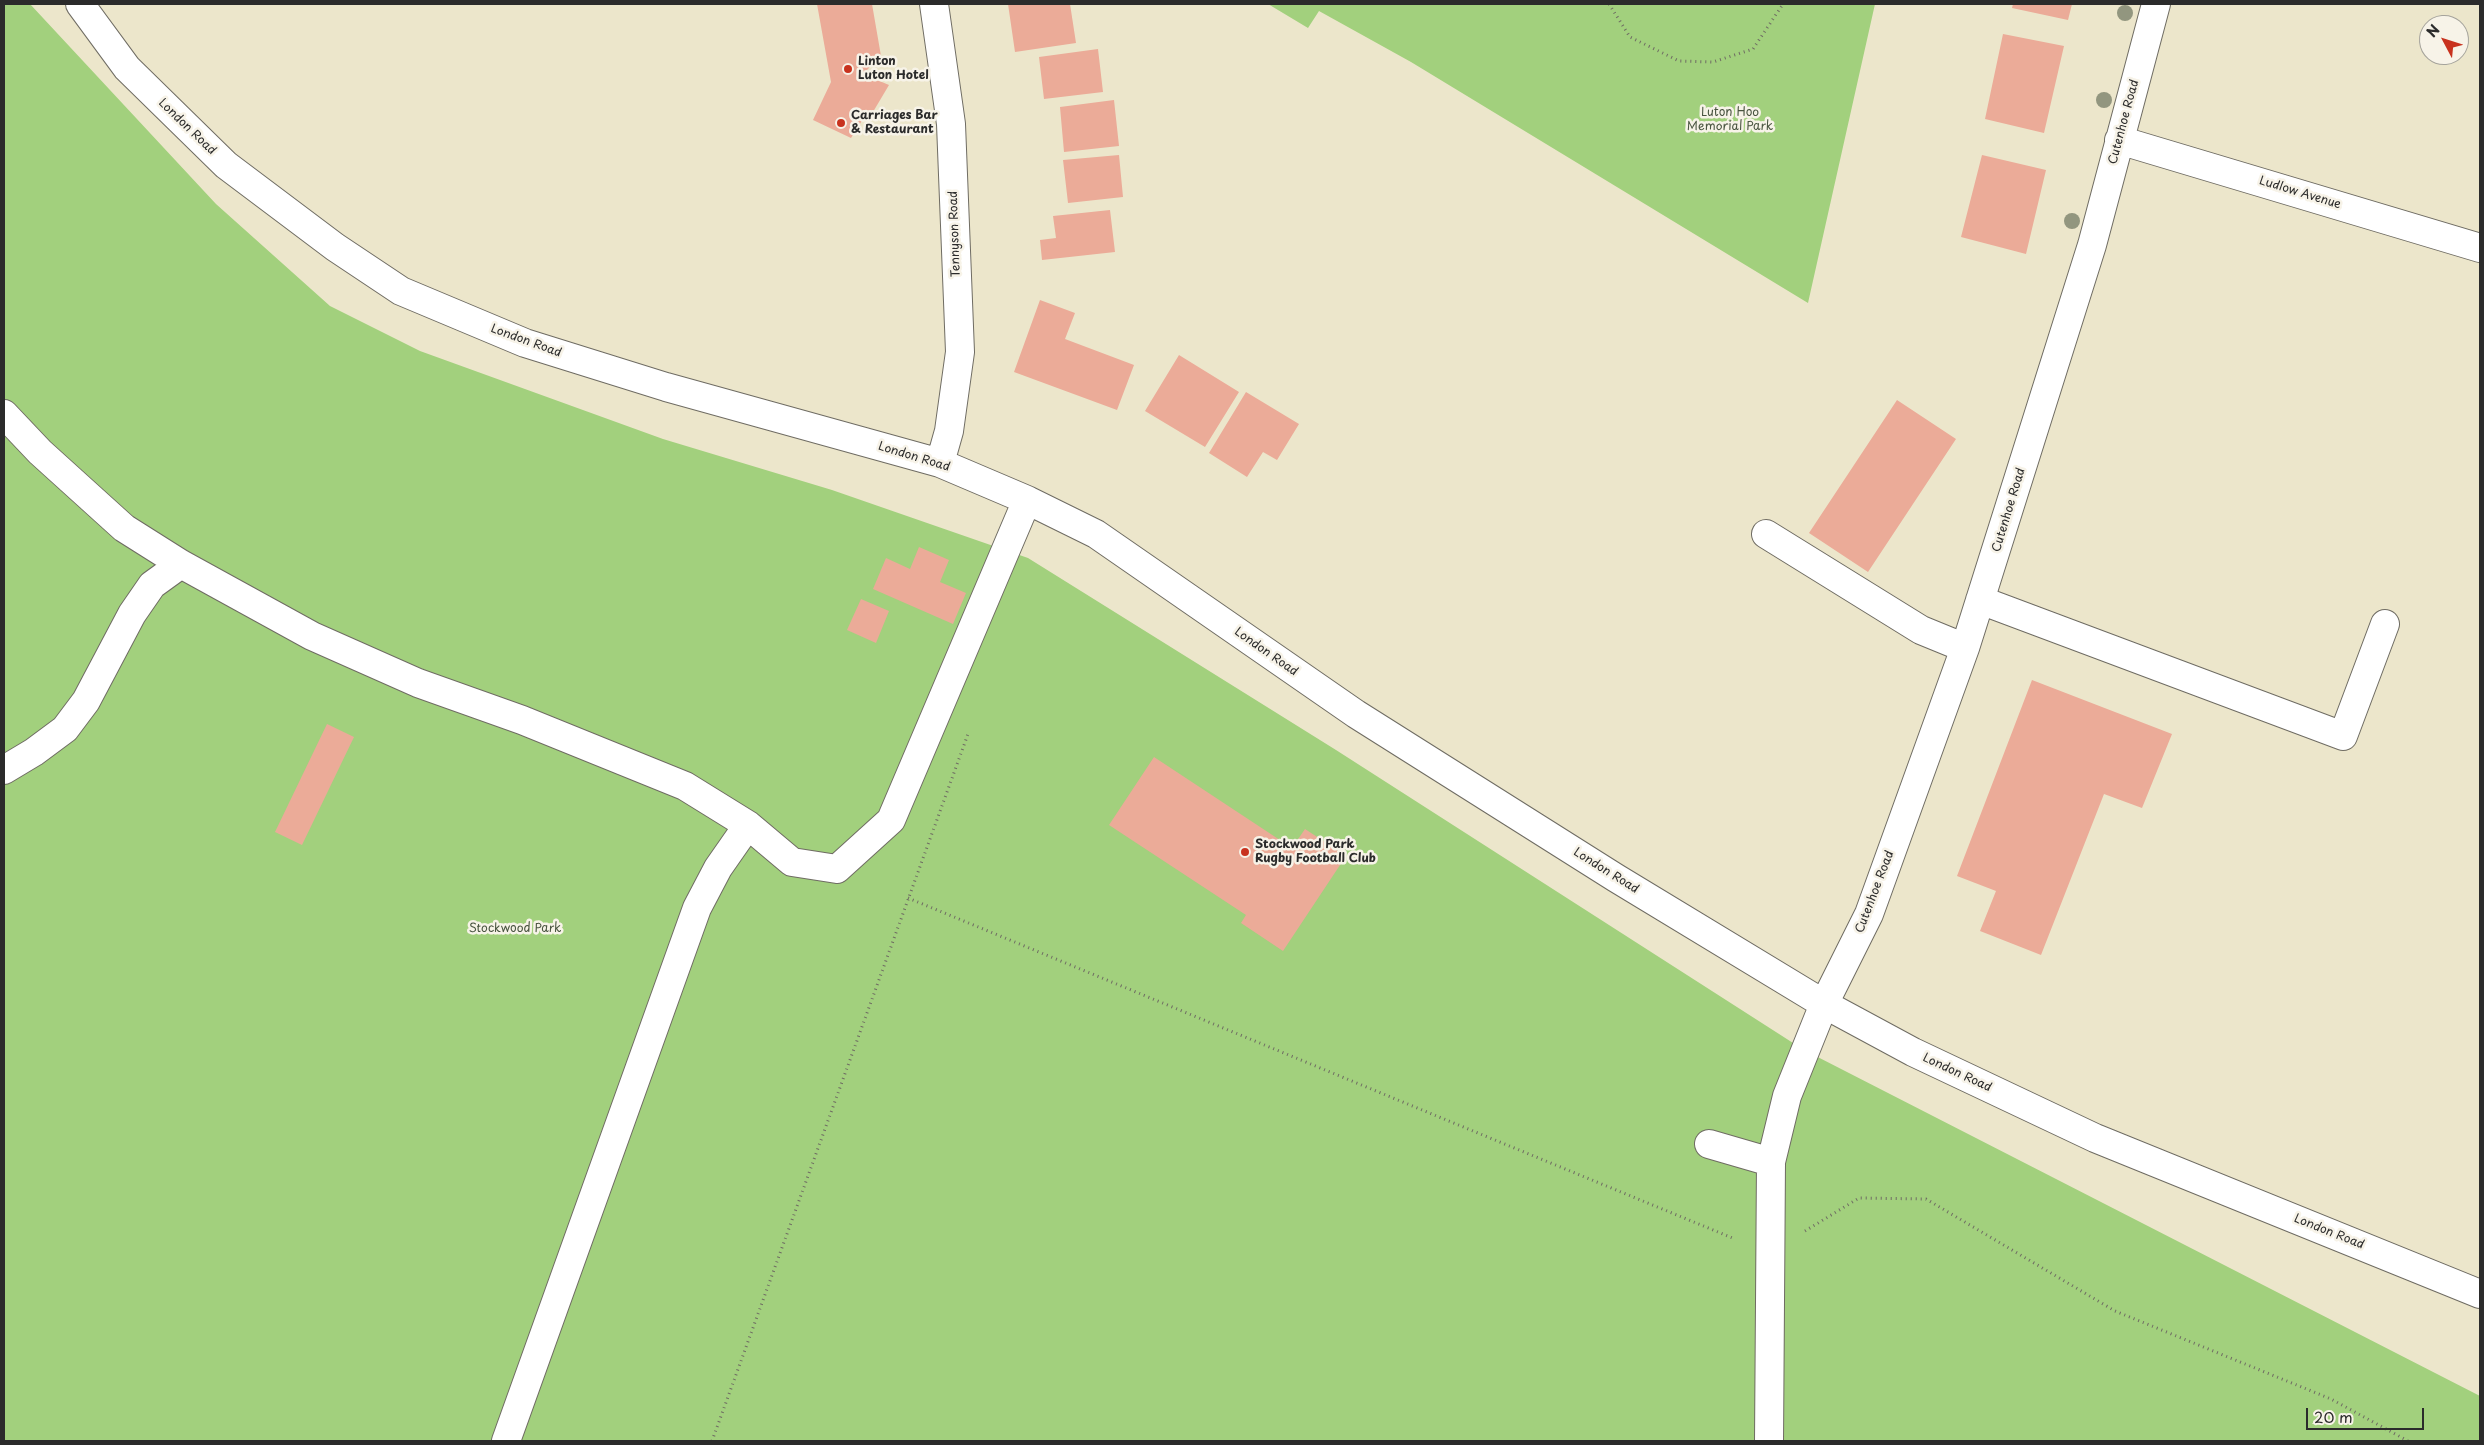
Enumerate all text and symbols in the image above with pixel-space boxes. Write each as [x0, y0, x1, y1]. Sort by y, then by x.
north arrow [2419, 15, 2469, 65]
text: N [2421, 20, 2445, 42]
place label: Linton Luton Hotel [858, 55, 929, 83]
marker: Linton Luton Hotel [842, 63, 854, 75]
street label: Cutenhoe Road [2106, 78, 2142, 166]
street label: London Road [155, 96, 219, 158]
park label: Luton Hoo Memorial Park [1687, 106, 1773, 134]
place label: Carriages Bar & Restaurant [851, 109, 938, 137]
marker: Carriages Bar & Restaurant [835, 117, 847, 129]
street label: Ludlow Avenue [2257, 174, 2343, 212]
street label: Tennyson Road [946, 191, 964, 277]
street label: London Road [489, 322, 563, 360]
street label: London Road [876, 439, 952, 475]
street label: Cutenhoe Road [1989, 466, 2029, 554]
street label: London Road [1231, 625, 1301, 679]
place label: Stockwood Park Rugby Football Club [1255, 838, 1376, 866]
street label: London Road [1571, 845, 1641, 897]
marker: Stockwood Park Rugby Football Club [1239, 846, 1251, 858]
street label: Cutenhoe Road [1853, 849, 1897, 935]
park label: Stockwood Park [469, 922, 561, 936]
street label: London Road [1920, 1051, 1994, 1095]
street label: London Road [2292, 1211, 2366, 1253]
scale bar [2309, 1398, 2426, 1430]
text: 20 m [2314, 1405, 2353, 1428]

